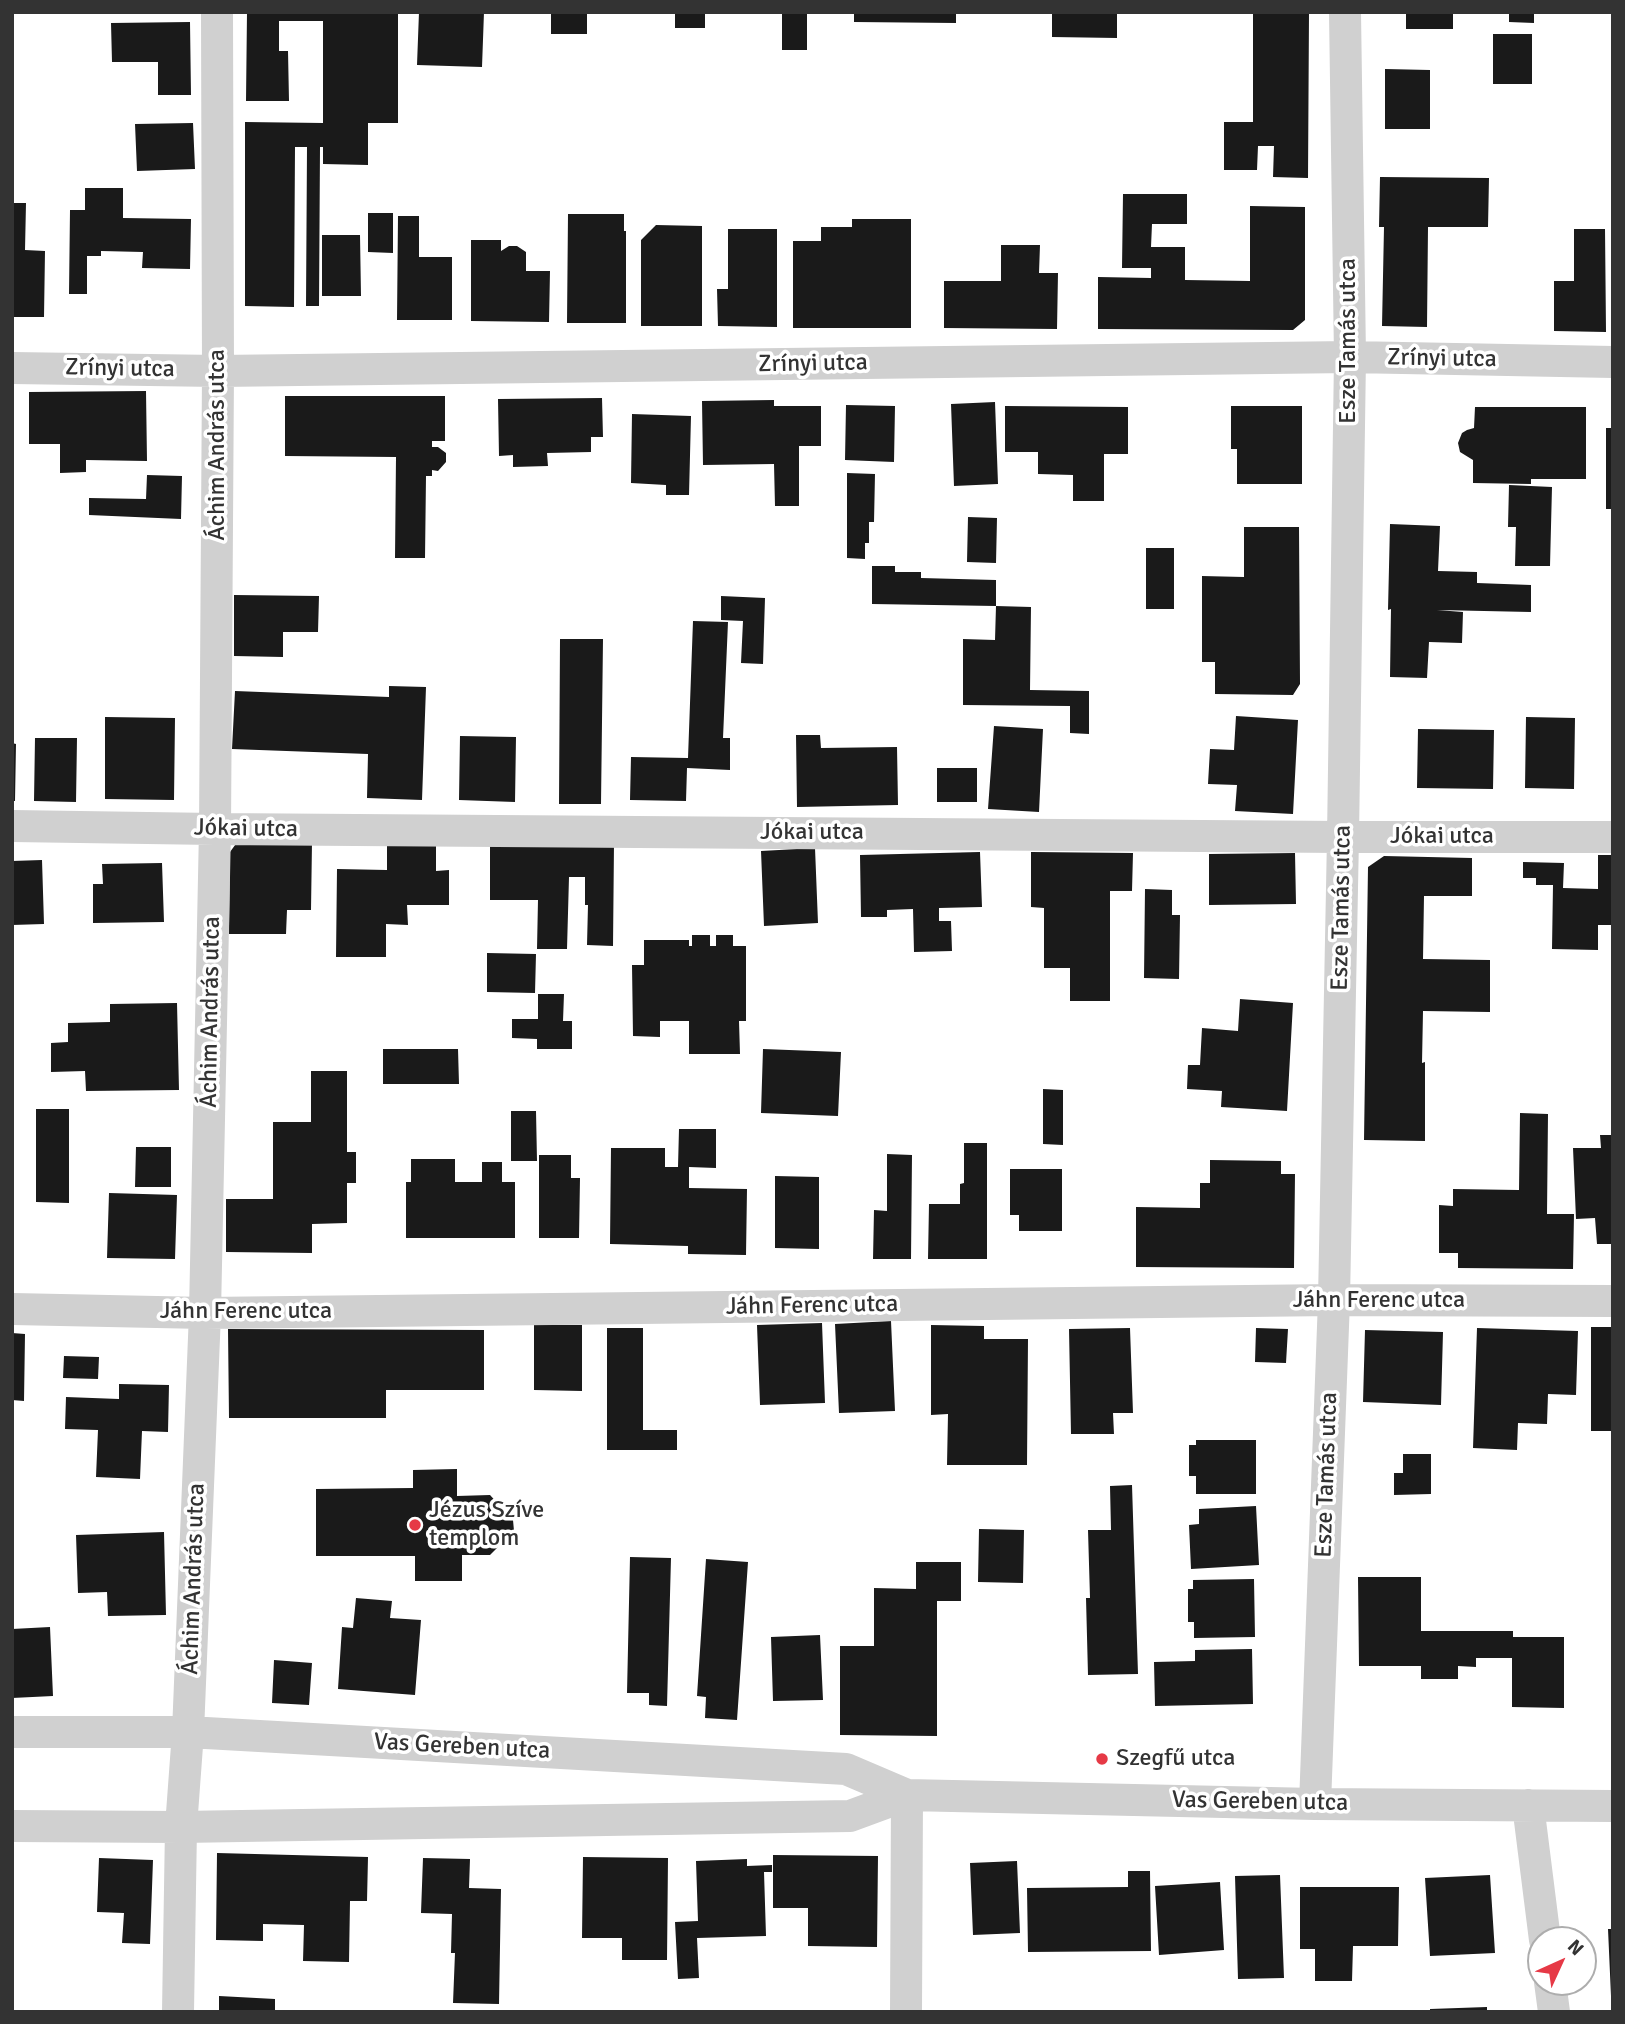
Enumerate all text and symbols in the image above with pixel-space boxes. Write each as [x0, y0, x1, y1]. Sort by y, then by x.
street label: Esze Tamás utca [1335, 258, 1363, 424]
street label: Zrínyi utca [1387, 344, 1497, 374]
street label: Áchim András utca [204, 349, 232, 541]
street label: Zrínyi utca [758, 349, 868, 379]
street label: Zrínyi utca [65, 354, 175, 384]
street label: Jókai utca [194, 814, 298, 844]
street label: Jókai utca [760, 819, 864, 847]
street label: Jókai utca [1390, 823, 1494, 851]
street label: Esze Tamás utca [1326, 825, 1358, 991]
street label: Áchim András utca [195, 916, 227, 1108]
street label: Jáhn Ferenc utca [1293, 1287, 1465, 1315]
street label: Jáhn Ferenc utca [726, 1290, 898, 1322]
street label: Jáhn Ferenc utca [160, 1298, 332, 1326]
street label: Esze Tamás utca [1310, 1392, 1344, 1558]
street label: Áchim András utca [176, 1483, 212, 1675]
place label: Jézus Szíve templom [429, 1497, 544, 1553]
marker: Jézus Szíve templom [407, 1517, 423, 1533]
street label: Vas Gereben utca [373, 1728, 551, 1766]
place label: Szegfű utca [1116, 1745, 1235, 1773]
marker: Szegfű utca [1094, 1751, 1110, 1767]
street label: Vas Gereben utca [1172, 1786, 1348, 1818]
north arrow [1527, 1926, 1597, 1996]
text: N [1562, 1934, 1589, 1961]

